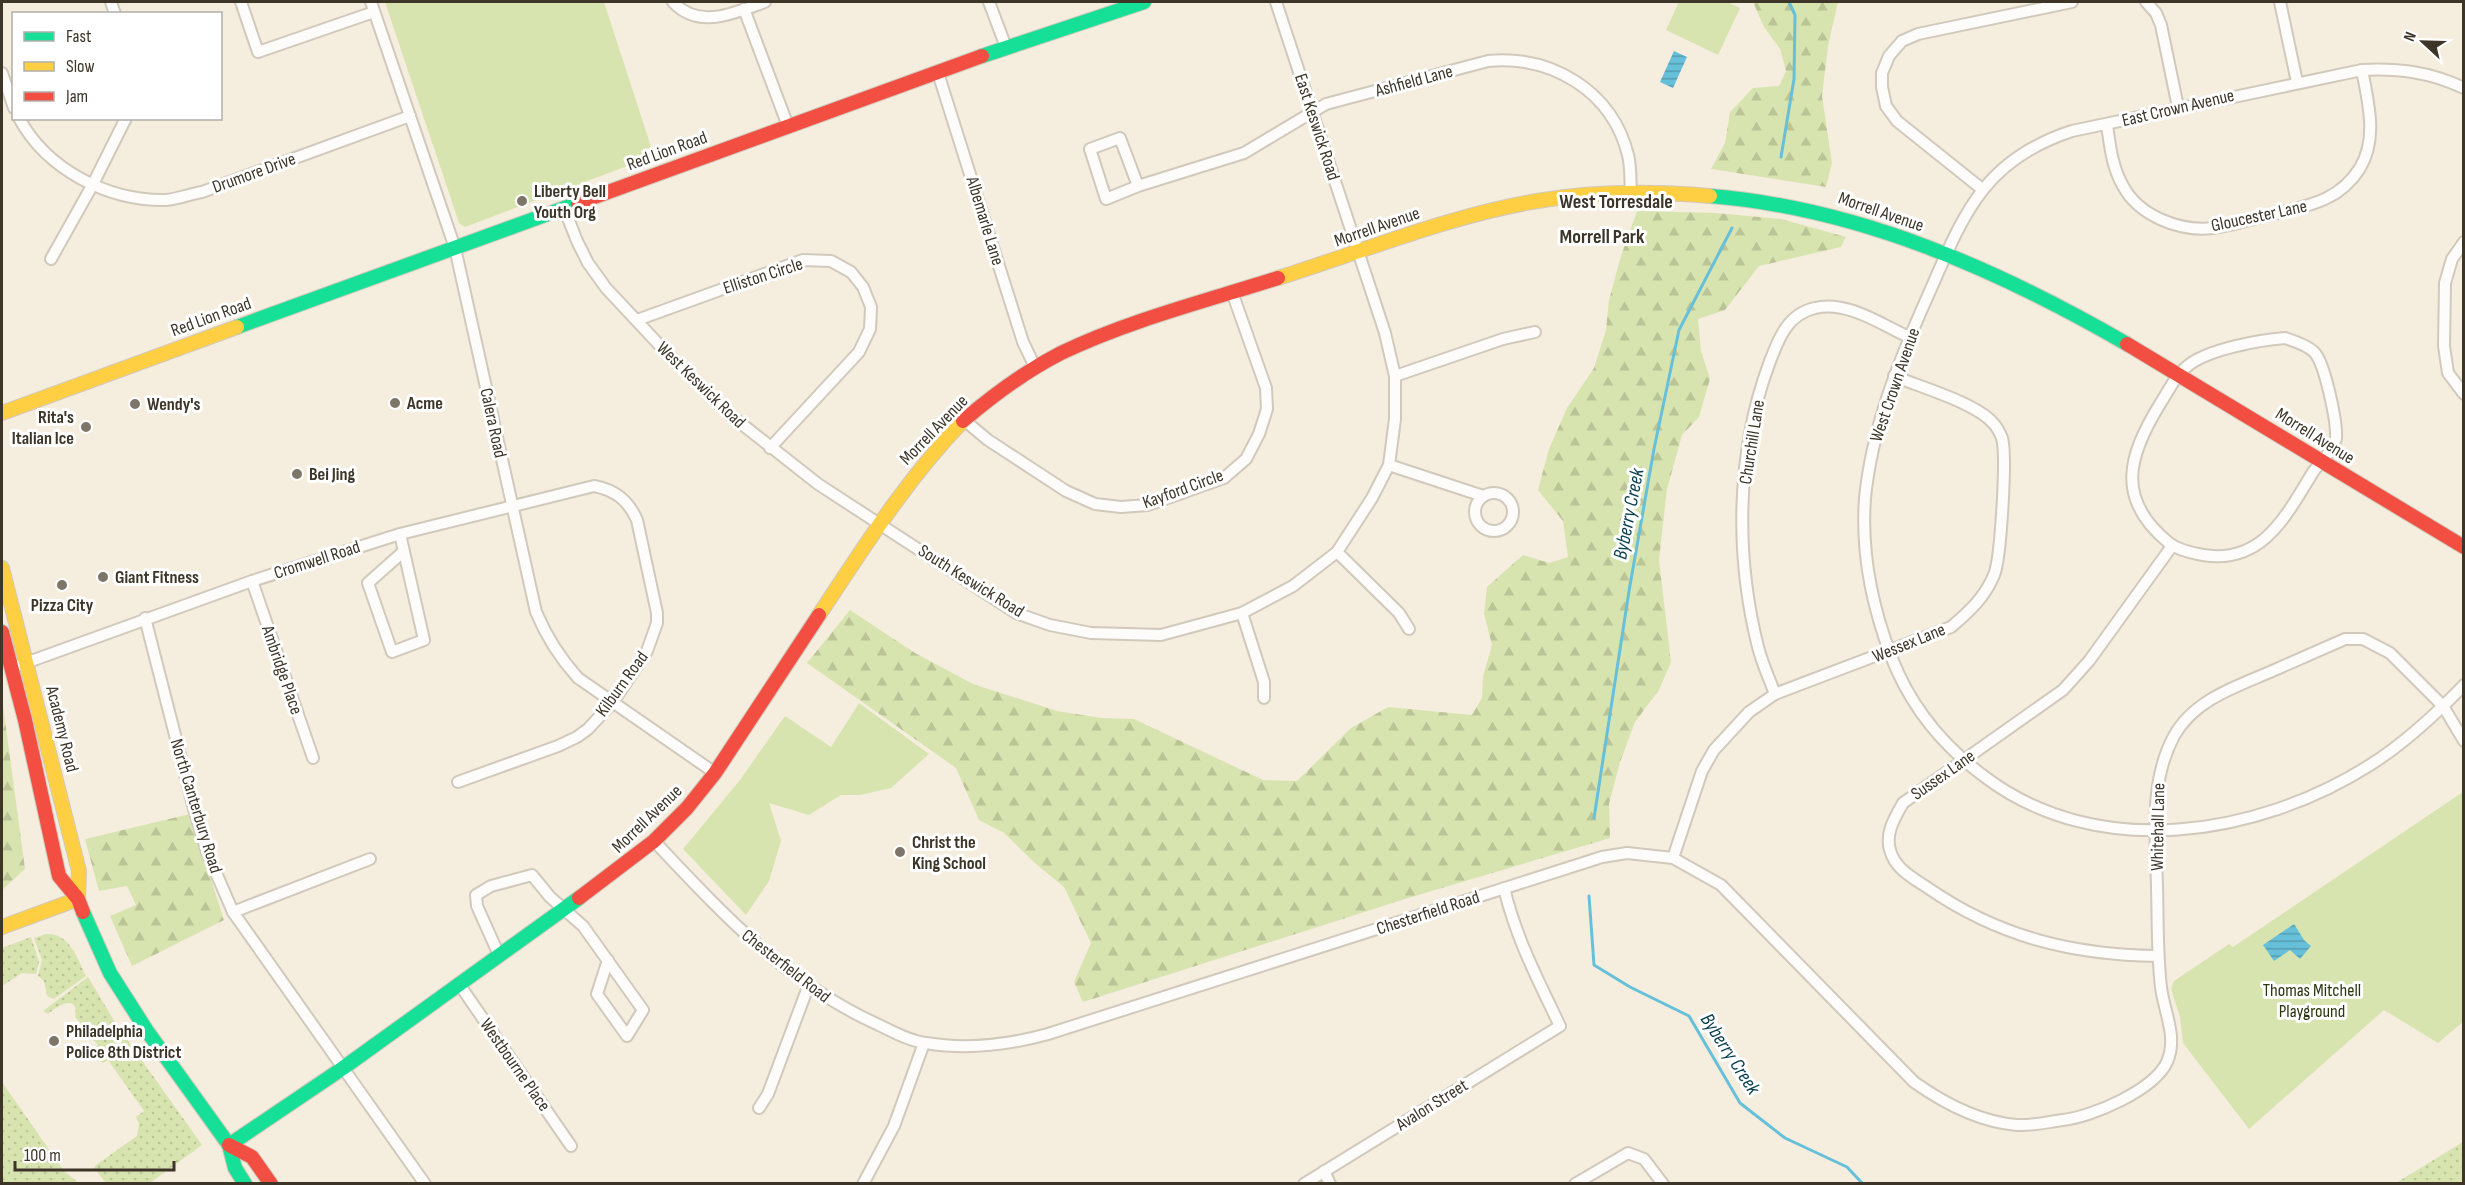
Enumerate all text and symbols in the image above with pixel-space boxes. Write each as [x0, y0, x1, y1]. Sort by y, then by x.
legend [12, 12, 222, 120]
north arrow [2393, 12, 2453, 72]
text: Fast [66, 26, 92, 47]
text: N [2400, 29, 2421, 44]
text: Slow [66, 56, 95, 77]
street label: Ashfield Lane [1372, 61, 1455, 102]
street label: East Keswick Road [1290, 71, 1344, 183]
street label: East Crown Avenue [2120, 85, 2236, 131]
text: Jam [65, 86, 88, 107]
street label: Red Lion Road [624, 127, 710, 175]
street label: Drumore Drive [210, 148, 298, 198]
street label: Albemarle Lane [961, 173, 1008, 268]
place label: Liberty Bell Youth Org [534, 181, 606, 223]
street label: Morrell Avenue [1835, 188, 1927, 236]
district label: West Torresdale [1559, 190, 1673, 214]
marker: Liberty Bell Youth Org [515, 194, 529, 208]
street label: Gloucester Lane [2209, 196, 2309, 236]
street label: Morrell Avenue [1331, 203, 1423, 251]
district label: Morrell Park [1560, 225, 1645, 249]
street label: Elliston Circle [721, 253, 805, 299]
street label: Red Lion Road [168, 293, 254, 341]
street label: West Crown Avenue [1866, 325, 1924, 445]
street label: West Keswick Road [652, 337, 750, 433]
street label: Calera Road [475, 386, 511, 460]
street label: Morrell Avenue [896, 391, 972, 469]
place label: Acme [406, 393, 443, 414]
place label: Wendy's [147, 394, 200, 415]
marker: Acme [388, 396, 402, 410]
marker: Wendy's [128, 397, 142, 411]
street label: Churchill Lane [1735, 398, 1769, 486]
street label: Morrell Avenue [2272, 404, 2358, 468]
place label: Rita's Italian Ice [12, 407, 74, 449]
marker: Rita's Italian Ice [79, 420, 93, 434]
place label: Bei Jing [309, 464, 355, 485]
street label: Kayford Circle [1140, 465, 1226, 513]
water label: Byberry Creek [1608, 466, 1650, 561]
marker: Bei Jing [290, 467, 304, 481]
street label: Cromwell Road [271, 536, 363, 584]
street label: South Keswick Road [914, 540, 1028, 622]
place label: Giant Fitness [115, 567, 199, 588]
marker: Giant Fitness [96, 570, 110, 584]
marker: Pizza City [55, 578, 69, 592]
place label: Pizza City [31, 595, 94, 616]
street label: Wessex Lane [1870, 619, 1948, 667]
street label: Ambridge Place [257, 622, 307, 717]
street label: Kilburn Road [591, 647, 653, 721]
street label: Academy Road [41, 683, 83, 774]
street label: North Canterbury Road [166, 736, 226, 876]
street label: Sussex Lane [1907, 745, 1979, 805]
street label: Morrell Avenue [608, 781, 686, 857]
street label: Whitehall Lane [2147, 783, 2169, 871]
place label: Christ the King School [912, 832, 986, 874]
marker: Christ the King School [893, 845, 907, 859]
street label: Chesterfield Road [1374, 886, 1482, 940]
street label: Chesterfield Road [737, 925, 835, 1007]
park label: Thomas Mitchell Playground [2263, 980, 2361, 1022]
water label: Byberry Creek [1695, 1009, 1765, 1100]
street label: Westbourne Place [475, 1015, 555, 1115]
place label: Philadelphia Police 8th District [66, 1021, 181, 1063]
marker: Philadelphia Police 8th District [47, 1034, 61, 1048]
street label: Avalon Street [1391, 1075, 1472, 1136]
scale bar [15, 1134, 174, 1172]
text: 100 m [24, 1145, 61, 1166]

